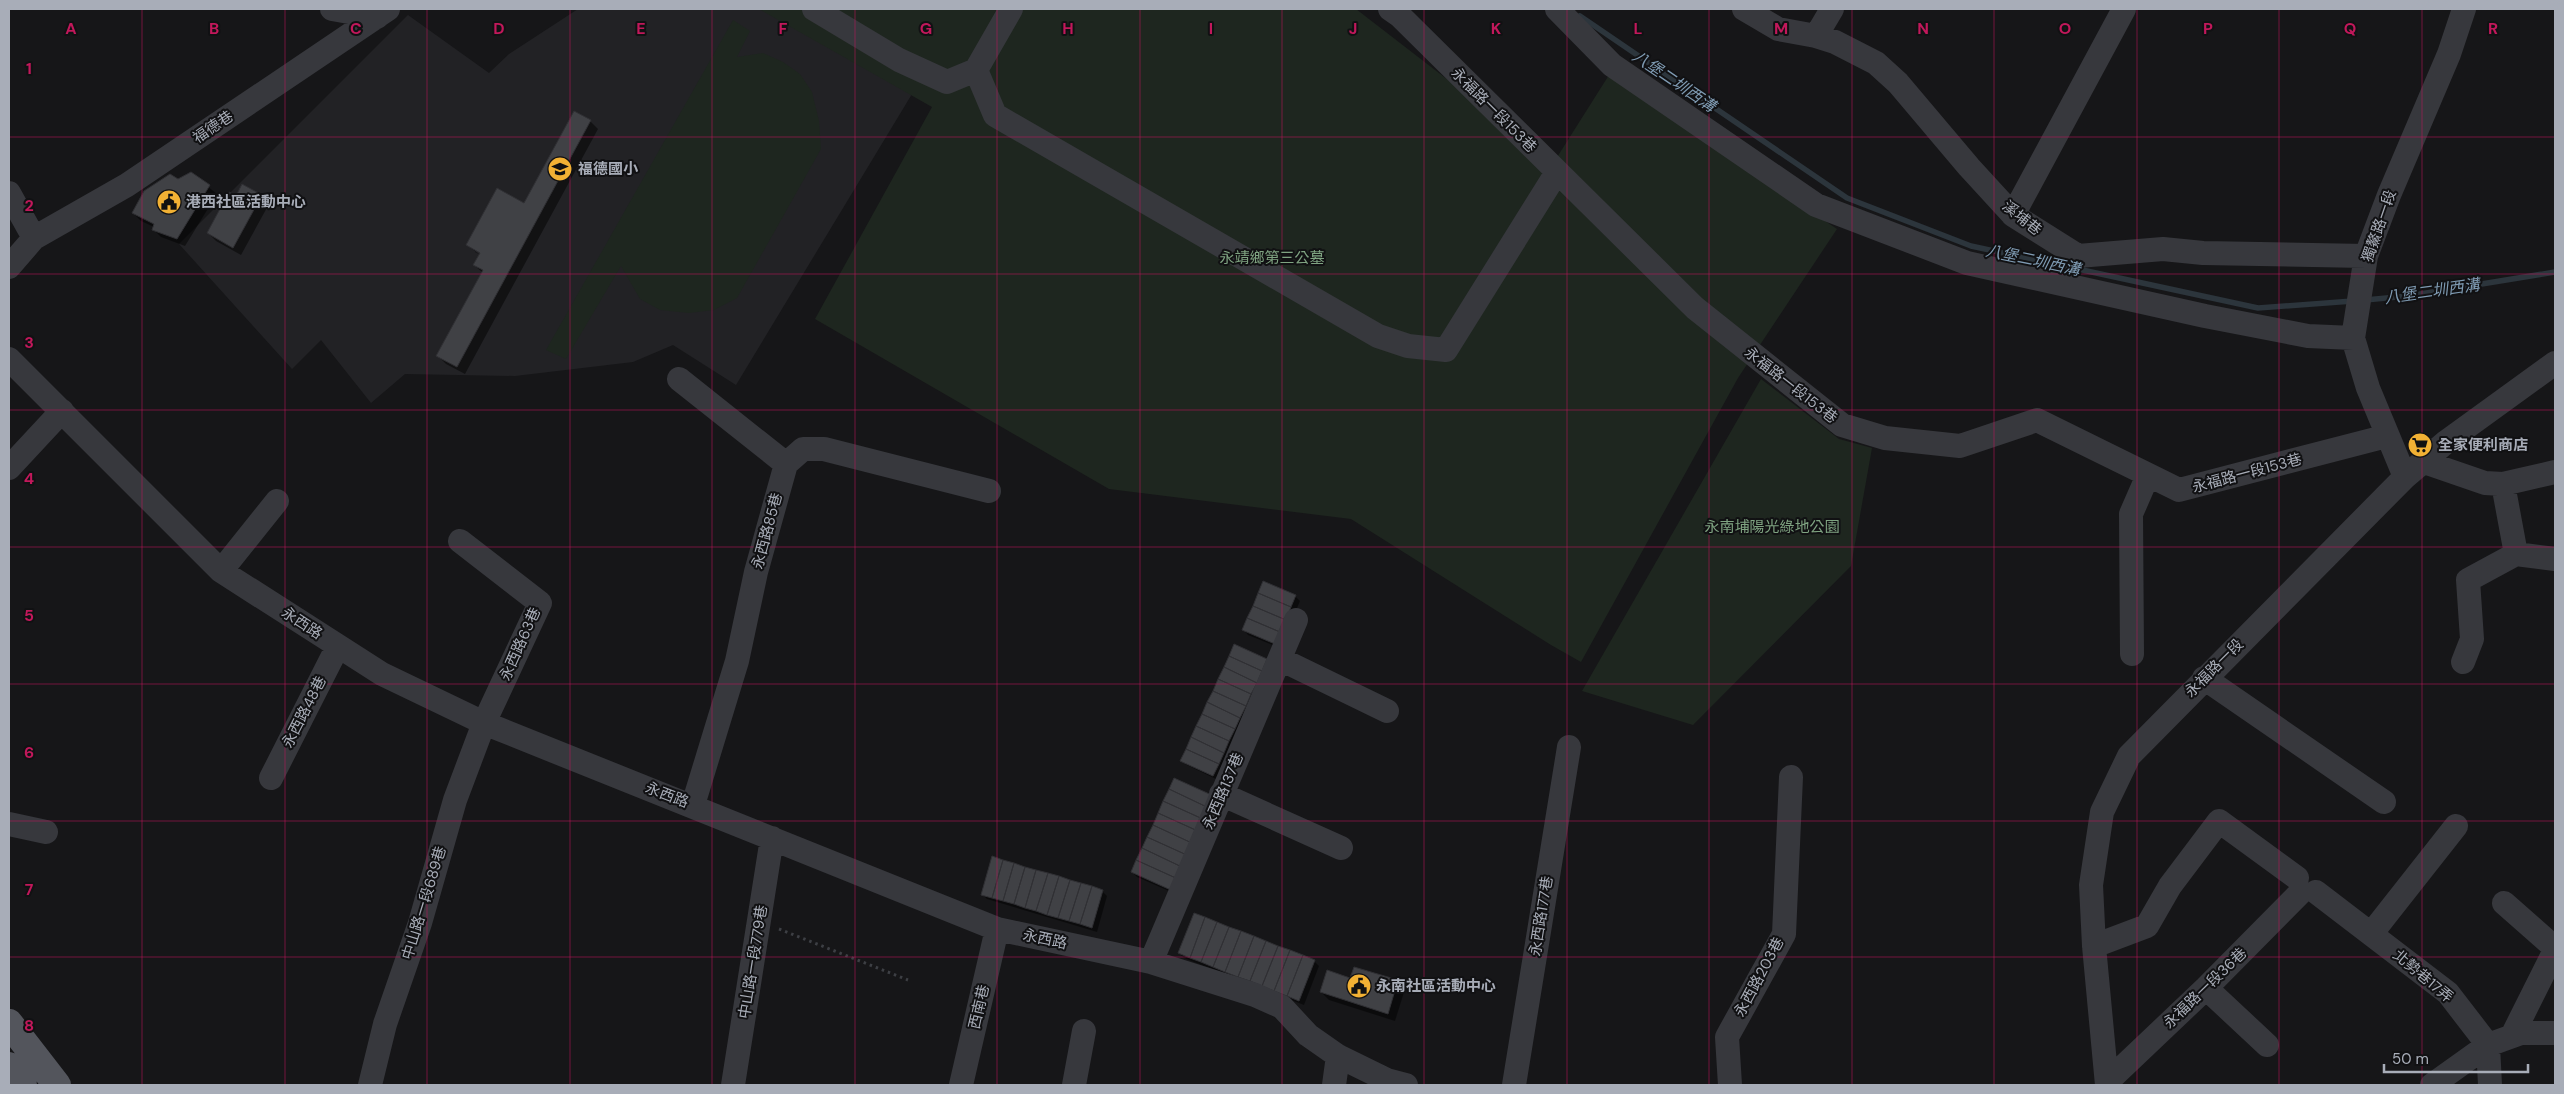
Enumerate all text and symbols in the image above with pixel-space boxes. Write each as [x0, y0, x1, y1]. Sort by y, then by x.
text: A [65, 18, 77, 39]
text: B [209, 18, 219, 39]
text: C [350, 18, 362, 39]
text: D [493, 18, 505, 39]
text: E [636, 18, 646, 39]
text: F [779, 18, 788, 39]
text: G [920, 18, 932, 39]
text: H [1062, 18, 1074, 39]
text: I [1209, 18, 1213, 39]
text: J [1349, 18, 1357, 39]
text: K [1491, 18, 1502, 39]
text: L [1634, 18, 1643, 39]
text: M [1774, 18, 1788, 39]
text: N [1917, 18, 1929, 39]
text: O [2059, 18, 2071, 39]
text: P [2203, 18, 2213, 39]
text: Q [2344, 18, 2356, 39]
text: R [2488, 18, 2498, 39]
water label: 八堡二圳西溝 [1628, 45, 1721, 118]
text: 1 [26, 58, 32, 79]
street label: 永福路一段153巷 [1447, 63, 1541, 157]
street label: 福德巷 [189, 106, 237, 148]
school or university icon: 福德國小 [547, 156, 573, 182]
place label: 福德國小 [578, 159, 639, 179]
street label: 獨鰲路一段 [2357, 187, 2401, 265]
public building icon: 港西社區活動中心 [156, 189, 182, 215]
place label: 港西社區活動中心 [186, 192, 306, 212]
text: 2 [24, 195, 34, 216]
street label: 溪埔巷 [1998, 196, 2046, 240]
water label: 八堡二圳西溝 [1984, 240, 2084, 281]
park label: 永靖鄉第三公墓 [1219, 248, 1325, 268]
water label: 八堡二圳西溝 [2383, 274, 2483, 308]
text: 3 [24, 332, 34, 353]
street label: 永福路一段153巷 [1740, 342, 1842, 428]
supermarket icon: 全家便利商店 [2407, 432, 2433, 458]
place label: 全家便利商店 [2438, 435, 2528, 455]
street label: 永福路一段153巷 [2190, 449, 2304, 497]
text: 4 [24, 468, 34, 489]
street label: 永西路85巷 [747, 491, 787, 571]
park label: 永南埔陽光綠地公園 [1704, 517, 1840, 537]
street label: 永西路 [278, 602, 326, 644]
street label: 永西路63巷 [495, 604, 545, 684]
text: 5 [24, 605, 34, 626]
street label: 永福路一段 [2180, 634, 2248, 702]
street label: 永西路48巷 [277, 673, 331, 751]
text: 6 [24, 742, 34, 763]
street label: 永西路137巷 [1198, 750, 1248, 832]
street label: 永西路 [642, 778, 692, 812]
street label: 中山路一段689巷 [397, 844, 451, 962]
street label: 永西路177巷 [1525, 875, 1557, 957]
text: 7 [25, 879, 34, 900]
street label: 中山路一段779巷 [734, 904, 772, 1020]
street label: 永西路 [1021, 925, 1069, 953]
street label: 永西路203巷 [1730, 934, 1788, 1020]
street label: 永福路一段36巷 [2159, 943, 2251, 1033]
street label: 北勢巷17弄 [2389, 945, 2457, 1007]
public building icon: 永南社區活動中心 [1346, 973, 1372, 999]
place label: 永南社區活動中心 [1376, 976, 1496, 996]
street label: 西南巷 [964, 983, 994, 1031]
text: 8 [24, 1015, 34, 1036]
scale bar [2384, 1042, 2528, 1074]
text: 50 m [2392, 1049, 2429, 1069]

